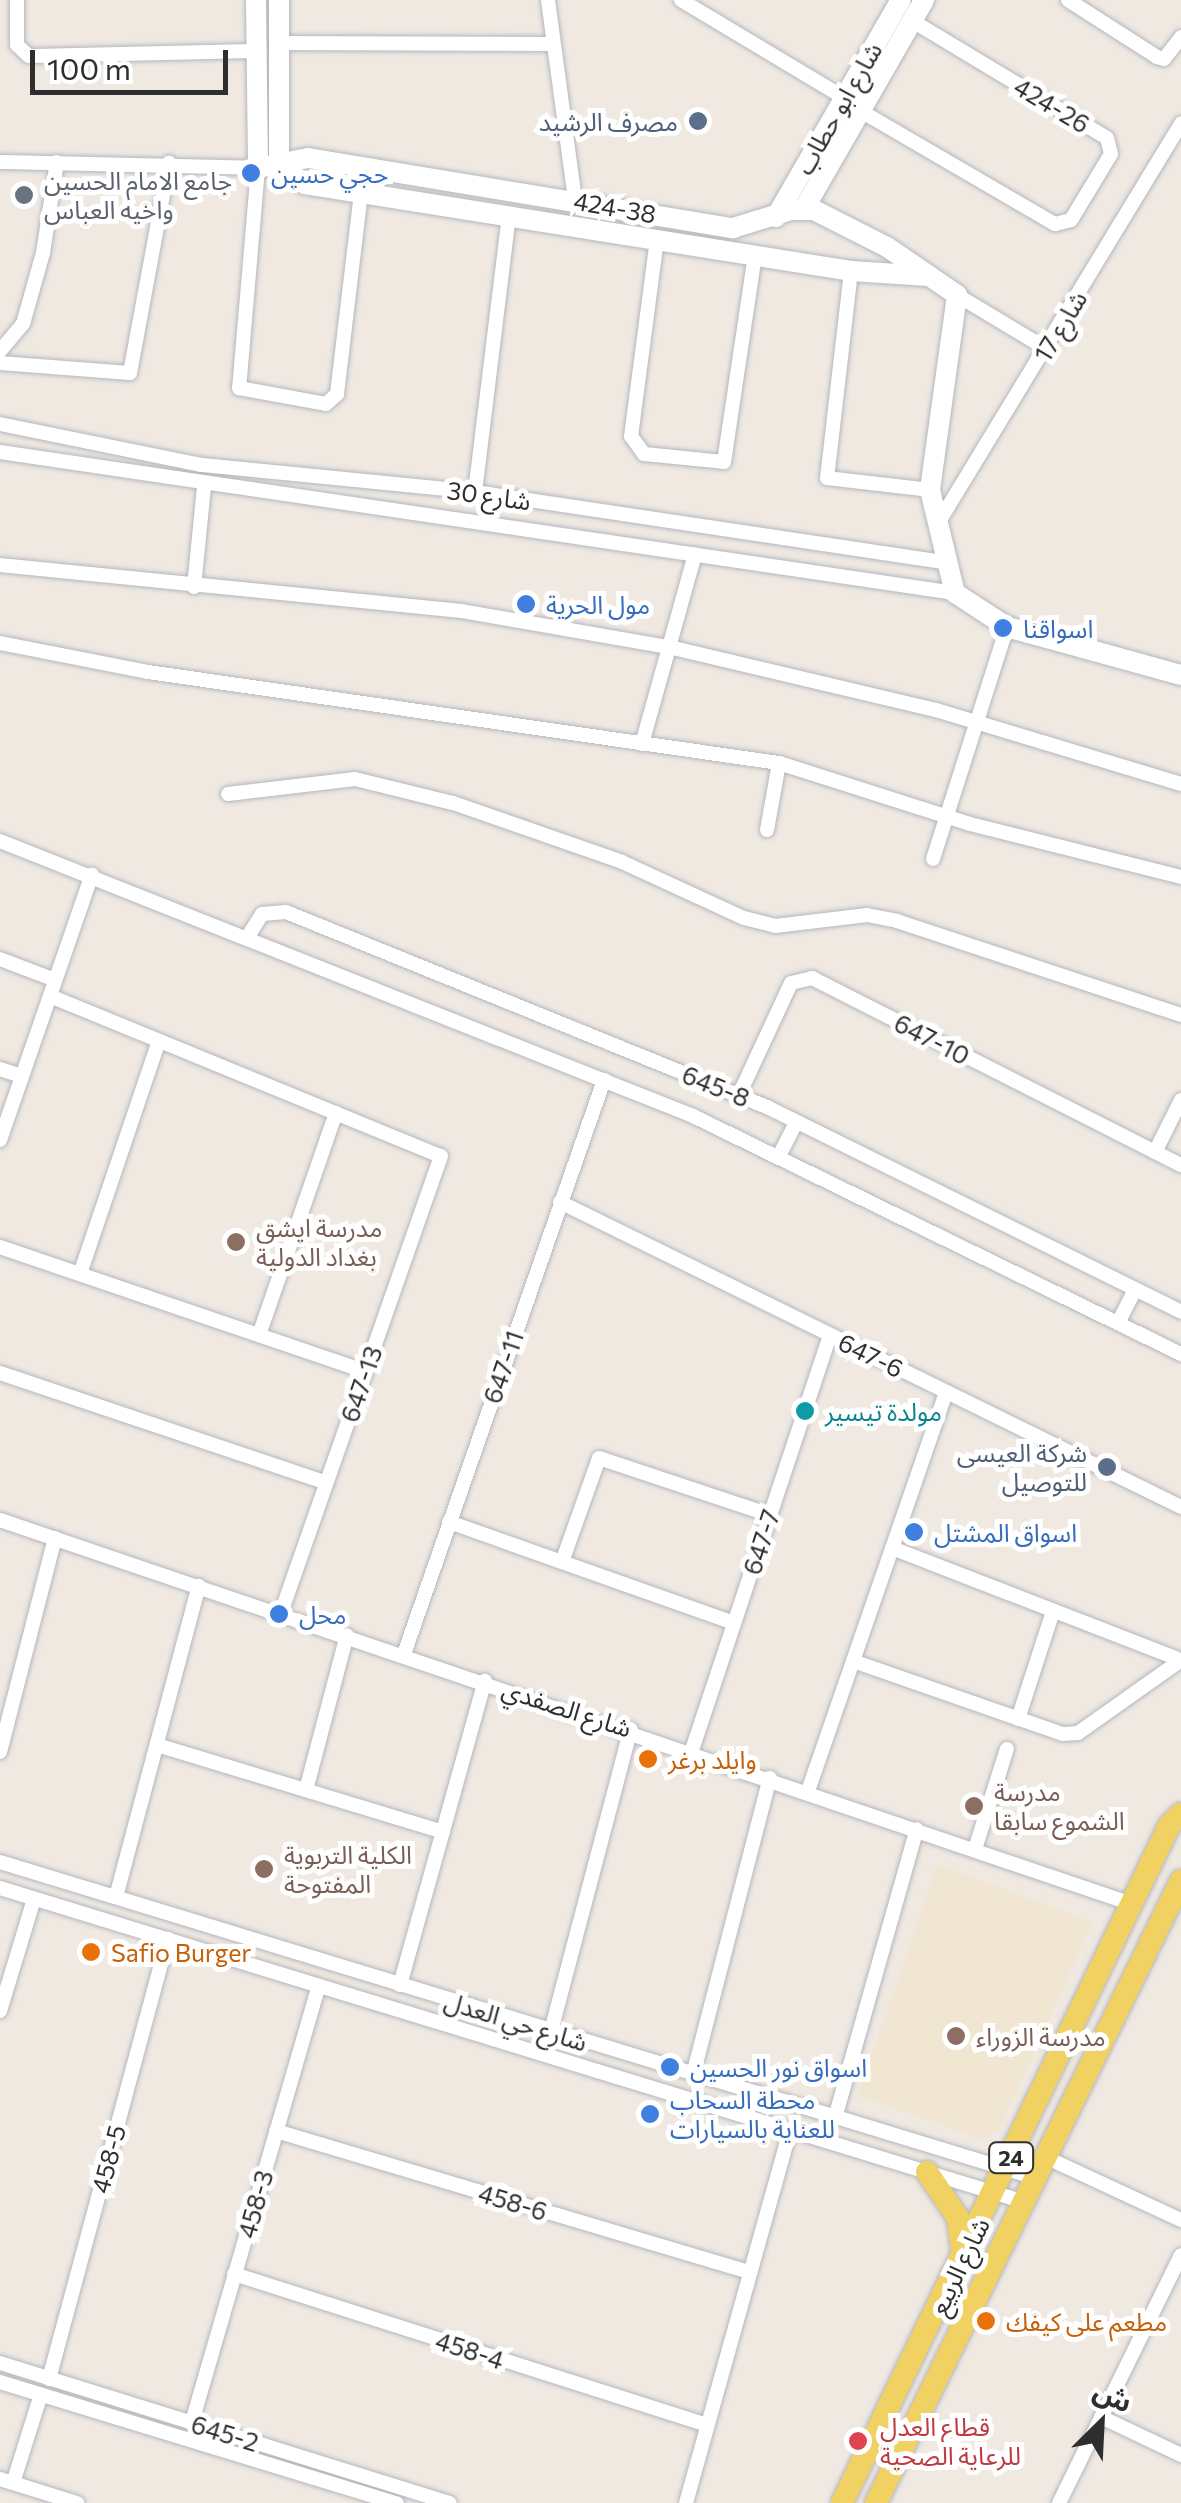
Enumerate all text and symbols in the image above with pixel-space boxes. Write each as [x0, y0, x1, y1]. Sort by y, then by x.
scale bar [35, 30, 232, 92]
street label: شارع ابو حطاب [788, 37, 888, 179]
text: 100 m [47, 49, 131, 86]
street label: 424-26 [1009, 71, 1095, 139]
place label: مصرف الرشيد [539, 106, 678, 136]
marker: مصرف الرشيد [687, 110, 709, 132]
place label: حجي حسين [271, 158, 388, 188]
marker: حجي حسين [240, 162, 262, 184]
place label: جامع الامام الحسين واخيه العباس [44, 166, 232, 225]
marker: جامع الامام الحسين واخيه العباس [13, 184, 35, 206]
street label: 424-38 [571, 185, 659, 229]
street label: شارع 17 [1027, 285, 1093, 367]
street label: شارع 30 [445, 474, 533, 516]
place label: مول الحرية [546, 589, 650, 619]
marker: مول الحرية [515, 593, 537, 615]
place label: اسواقنا [1023, 613, 1093, 643]
marker: اسواقنا [992, 617, 1014, 639]
street label: 647-10 [889, 1007, 975, 1071]
street label: 645-8 [678, 1059, 754, 1113]
place label: مدرسة ايشق بغداد الدولية [256, 1213, 382, 1272]
marker: مدرسة ايشق بغداد الدولية [225, 1231, 247, 1253]
street label: 647-6 [834, 1326, 908, 1384]
street label: 647-11 [477, 1327, 529, 1407]
street label: 647-13 [334, 1342, 388, 1426]
place label: مولدة تيسير [825, 1396, 942, 1426]
marker: مولدة تيسير [794, 1400, 816, 1422]
place label: شركة العيسى للتوصيل [957, 1438, 1087, 1497]
marker: شركة العيسى للتوصيل [1096, 1456, 1118, 1478]
street label: 647-7 [736, 1506, 786, 1578]
place label: اسواق المشتل [934, 1517, 1077, 1547]
marker: اسواق المشتل [903, 1521, 925, 1543]
place label: محل [299, 1599, 346, 1629]
marker: محل [268, 1603, 290, 1625]
street label: شارع الصفدي [498, 1673, 636, 1743]
place label: وايلد برغر [668, 1744, 757, 1774]
marker: وايلد برغر [637, 1748, 659, 1770]
place label: مدرسة الشموع سابقا [994, 1777, 1125, 1836]
marker: مدرسة الشموع سابقا [963, 1795, 985, 1817]
place label: الكلية التربوية المفتوحة [284, 1840, 412, 1899]
marker: الكلية التربوية المفتوحة [253, 1858, 275, 1880]
place label: Safio Burger [111, 1937, 251, 1967]
marker: Safio Burger [80, 1941, 102, 1963]
street label: شارع حي العدل [441, 1985, 591, 2057]
place label: مدرسة الزوراء [976, 2021, 1106, 2051]
marker: مدرسة الزوراء [945, 2025, 967, 2047]
place label: اسواق نور الحسين [690, 2052, 867, 2082]
marker: اسواق نور الحسين [659, 2056, 681, 2078]
place label: محطة السحاب للعناية بالسيارات [670, 2085, 835, 2144]
marker: محطة السحاب للعناية بالسيارات [639, 2103, 661, 2125]
street label: 458-5 [85, 2122, 131, 2196]
road number: 24 [986, 2141, 1036, 2175]
street label: 458-3 [231, 2167, 279, 2241]
street label: 458-6 [475, 2177, 551, 2227]
street label: شارع الربيع [923, 2212, 995, 2320]
place label: مطعم على كيفك [1006, 2306, 1167, 2336]
marker: مطعم على كيفك [975, 2310, 997, 2332]
street label: 458-4 [432, 2325, 508, 2375]
text: ش [1089, 2372, 1138, 2419]
north arrow [1051, 2373, 1151, 2473]
street label: 645-2 [188, 2409, 262, 2457]
place label: قطاع العدل للرعاية الصحية [880, 2412, 1021, 2471]
marker: قطاع العدل للرعاية الصحية [845, 2428, 871, 2454]

